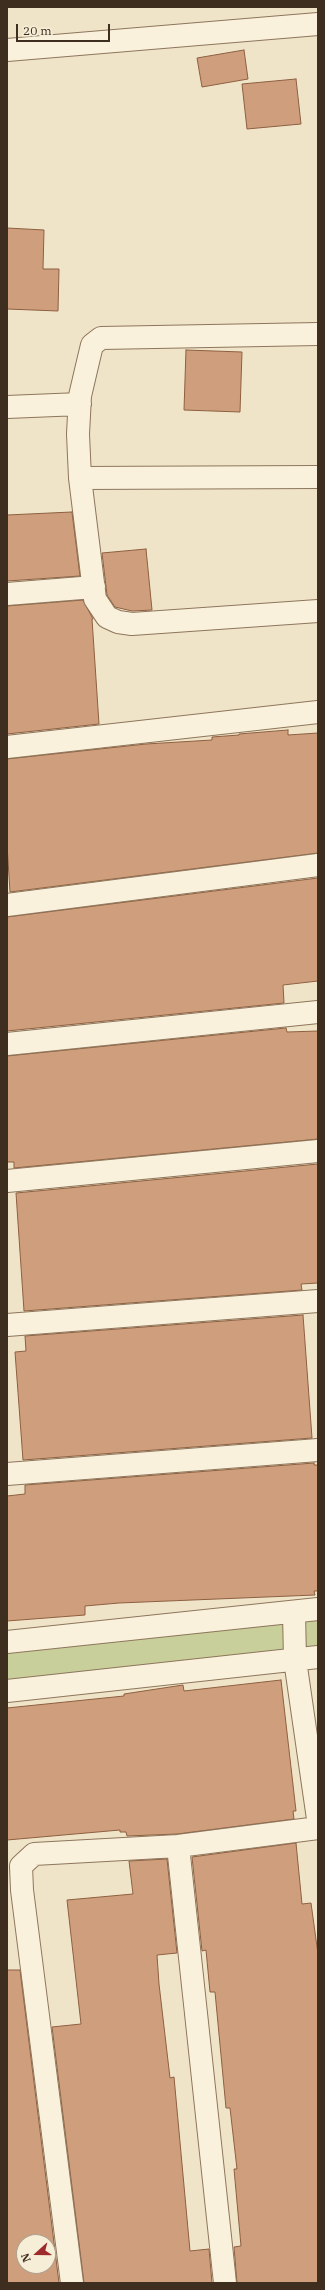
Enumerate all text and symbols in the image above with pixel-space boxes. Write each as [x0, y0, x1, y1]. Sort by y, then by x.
scale bar [18, 16, 112, 42]
text: 20 m [23, 23, 52, 38]
north arrow [16, 2234, 56, 2274]
text: N [18, 2251, 34, 2265]

